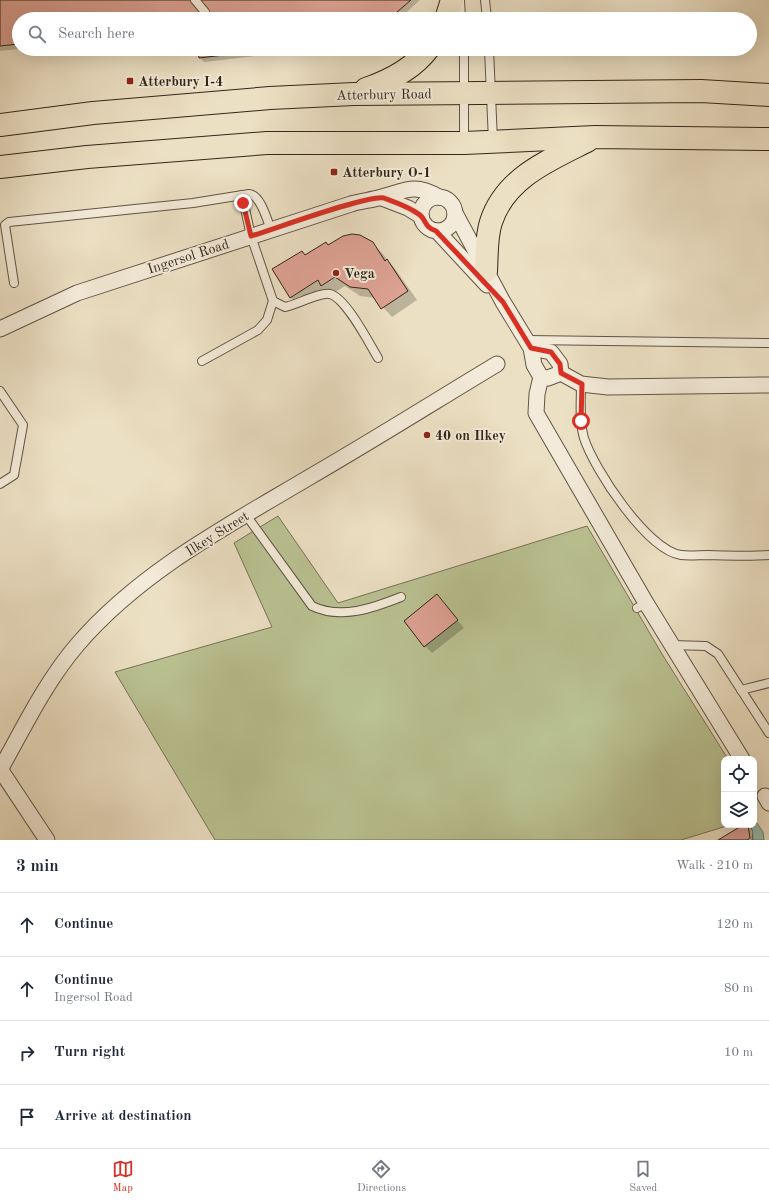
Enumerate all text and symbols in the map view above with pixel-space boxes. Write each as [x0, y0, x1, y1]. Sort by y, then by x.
search box [12, 12, 757, 56]
icon: search [26, 23, 48, 45]
text: Search here [58, 27, 135, 42]
place label: Atterbury I-4 [138, 75, 223, 89]
marker: Atterbury I-4 [125, 76, 135, 86]
street label: Atterbury Road [336, 87, 432, 103]
place label: Atterbury O-1 [342, 166, 431, 180]
marker: Atterbury O-1 [329, 167, 339, 177]
route end [234, 194, 252, 212]
street label: Ingersol Road [146, 237, 231, 277]
place label: Vega [344, 267, 375, 281]
marker: Vega [331, 268, 341, 278]
route start [572, 412, 590, 430]
place label: 40 on Ilkey [435, 429, 506, 443]
marker: 40 on Ilkey [422, 430, 432, 440]
street label: Ilkey Street [184, 509, 252, 559]
map controls [721, 756, 757, 828]
button: locate [721, 756, 757, 792]
button: layers [721, 792, 757, 828]
text: 3 min [16, 858, 59, 875]
text: Walk · 210 m [676, 859, 753, 872]
icon: ahead [16, 914, 38, 936]
text: Continue [54, 917, 113, 932]
text: 120 m [716, 918, 753, 931]
text: Continue [54, 973, 113, 988]
icon: ahead [16, 978, 38, 1000]
text: 80 m [724, 982, 753, 995]
text: Ingersol Road [54, 991, 133, 1004]
icon: right [16, 1042, 38, 1064]
text: Turn right [54, 1045, 125, 1060]
text: 10 m [724, 1046, 753, 1059]
icon: arrive [16, 1106, 38, 1128]
text: Arrive at destination [54, 1109, 192, 1124]
tab: Map [112, 1158, 134, 1196]
tab: Directions [357, 1158, 406, 1196]
tab: Saved [629, 1158, 657, 1196]

